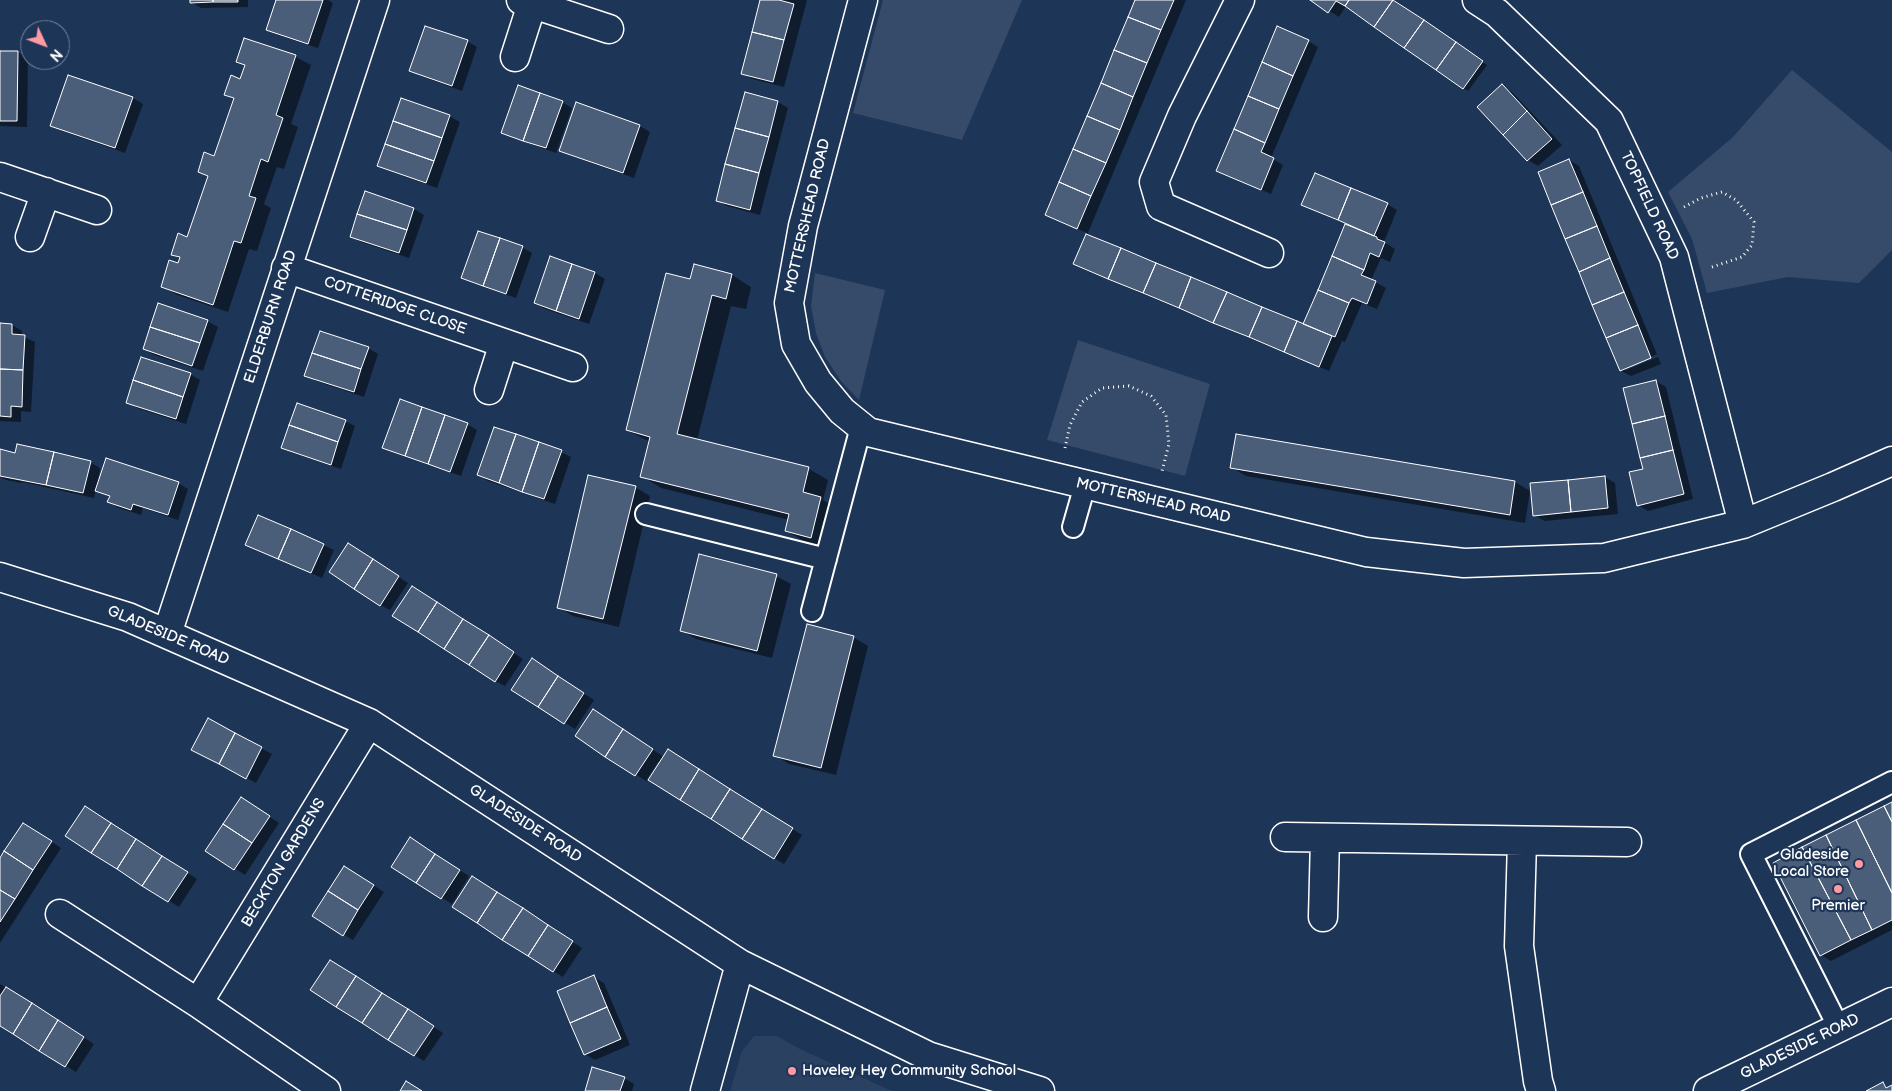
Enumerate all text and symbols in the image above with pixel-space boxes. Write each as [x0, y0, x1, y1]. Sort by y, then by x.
north arrow [20, 20, 70, 70]
text: N [46, 45, 65, 65]
street label: MOTTERSHEAD ROAD [781, 137, 835, 295]
street label: TOPFIELD ROAD [1616, 149, 1682, 263]
street label: ELDERBURN ROAD [241, 248, 301, 386]
street label: COTTERIDGE CLOSE [321, 273, 469, 339]
street label: MOTTERSHEAD ROAD [1074, 474, 1232, 528]
street label: GLADESIDE ROAD [105, 602, 231, 670]
street label: GLADESIDE ROAD [466, 781, 584, 867]
street label: BECKTON GARDENS [238, 795, 330, 931]
place label: Gladeside Local Store [1773, 846, 1849, 881]
marker: Gladeside Local Store [1853, 858, 1865, 870]
marker: Premier [1832, 883, 1844, 895]
place label: Premier [1811, 897, 1865, 915]
street label: GLADESIDE ROAD [1738, 1010, 1862, 1084]
place label: Haveley Hey Community School [802, 1062, 1016, 1080]
marker: Haveley Hey Community School [786, 1065, 798, 1077]

